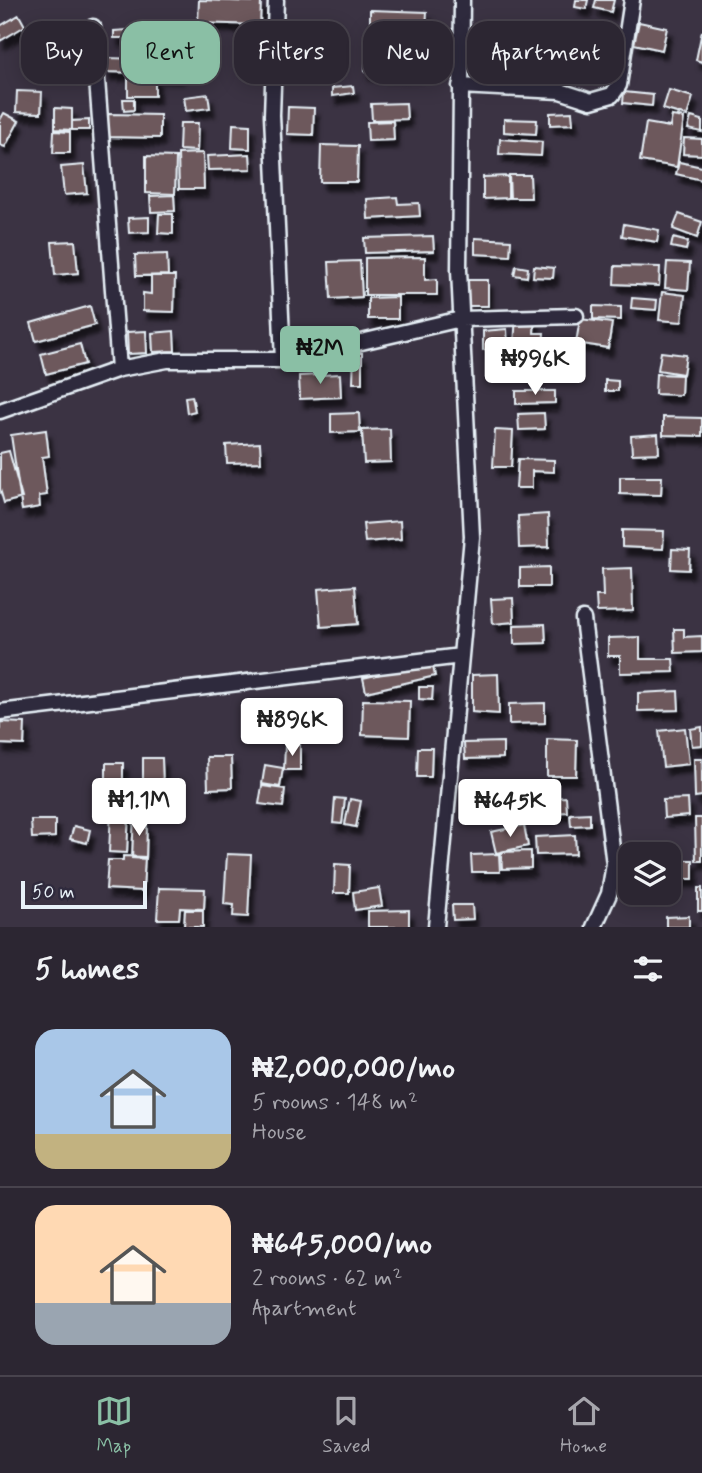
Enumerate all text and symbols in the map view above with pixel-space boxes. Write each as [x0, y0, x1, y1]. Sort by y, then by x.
chip: Buy [21, 21, 107, 84]
chip: Rent [121, 21, 220, 84]
chip: Filters [234, 21, 349, 84]
chip: New [363, 21, 453, 84]
chip: Apartment [467, 21, 624, 84]
pin: ₦2M [286, 326, 354, 386]
text: ₦2M [296, 334, 344, 364]
pin: ₦996K [486, 338, 584, 397]
text: ₦996K [501, 345, 569, 375]
pin: ₦896K [243, 698, 341, 758]
text: ₦896K [257, 706, 327, 736]
pin: ₦1.1M [90, 778, 188, 838]
pin: ₦645K [461, 780, 559, 839]
text: ₦1.1M [108, 786, 170, 816]
text: ₦645K [474, 787, 546, 817]
map controls [618, 842, 681, 905]
button: layers [618, 842, 681, 905]
scale bar [21, 878, 147, 910]
text: 50 m [32, 880, 75, 905]
text: 5 homes [35, 950, 140, 989]
icon: filters [629, 950, 667, 988]
text: ₦2,000,000/mo [252, 1049, 455, 1088]
icon: home [91, 1057, 175, 1141]
text: 5 rooms · 148 m² [252, 1088, 418, 1118]
text: House [252, 1118, 306, 1148]
text: ₦645,000/mo [252, 1225, 432, 1264]
icon: home [91, 1233, 175, 1317]
text: 2 rooms · 62 m² [252, 1264, 403, 1294]
text: Apartment [252, 1294, 357, 1324]
tab: Map [95, 1392, 133, 1459]
tab: Saved [322, 1392, 370, 1459]
tab: Home [560, 1392, 607, 1459]

